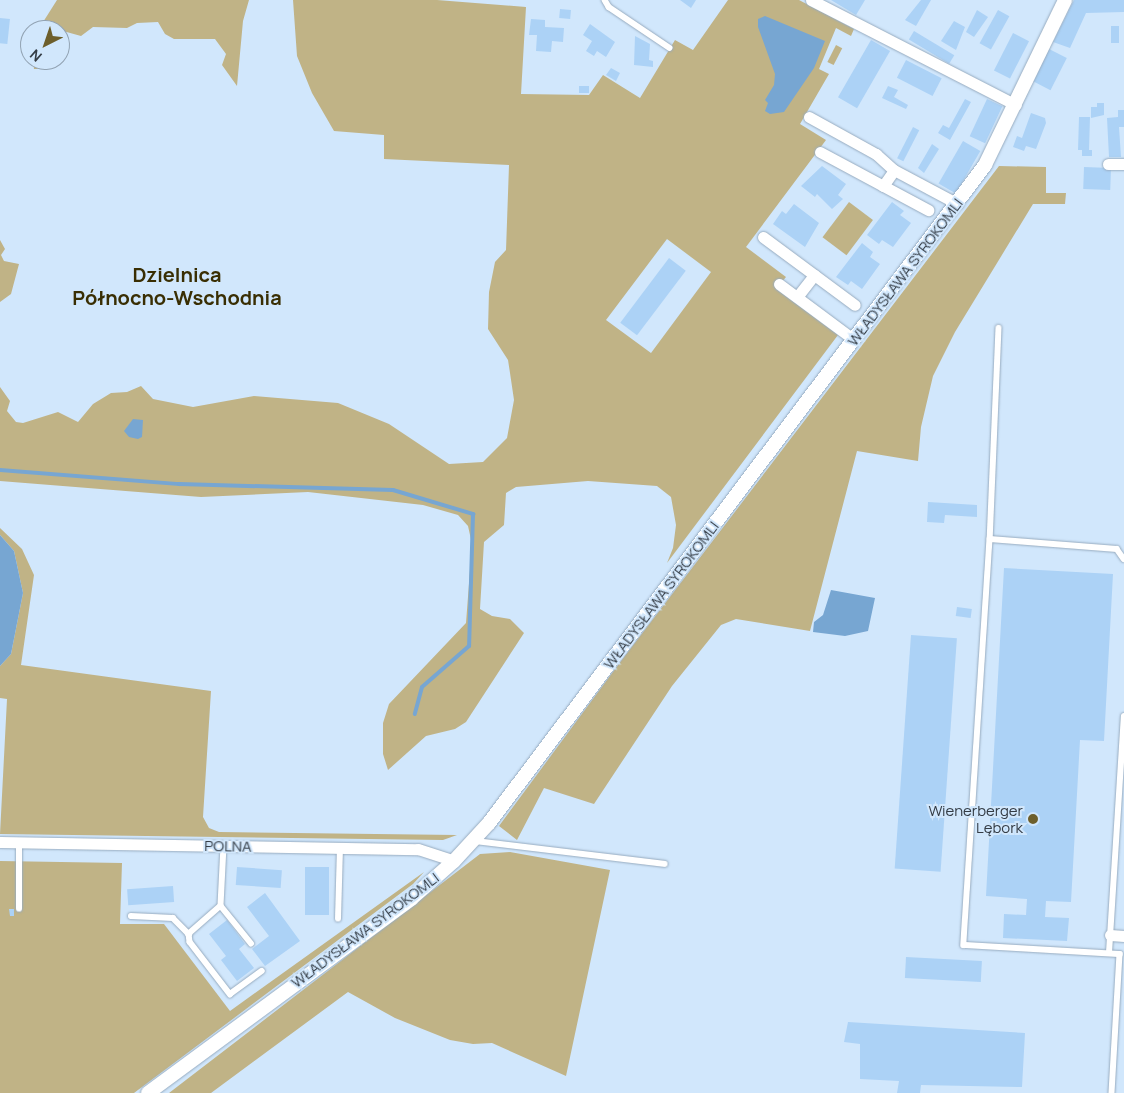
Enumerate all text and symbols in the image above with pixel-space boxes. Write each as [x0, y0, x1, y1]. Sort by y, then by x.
north arrow [20, 20, 70, 70]
text: N [25, 45, 46, 66]
street label: WŁADYSŁAWA SYROKOMLI [844, 195, 966, 349]
district label: Dzielnica Północno-Wschodnia [72, 263, 282, 310]
street label: WŁADYSŁAWA SYROKOMLI [600, 518, 722, 672]
place label: Wienerberger Lębork [928, 801, 1023, 836]
marker: Wienerberger Lębork [1027, 813, 1039, 825]
street label: POLNA [204, 837, 252, 855]
street label: WŁADYSŁAWA SYROKOMLI [288, 869, 442, 991]

